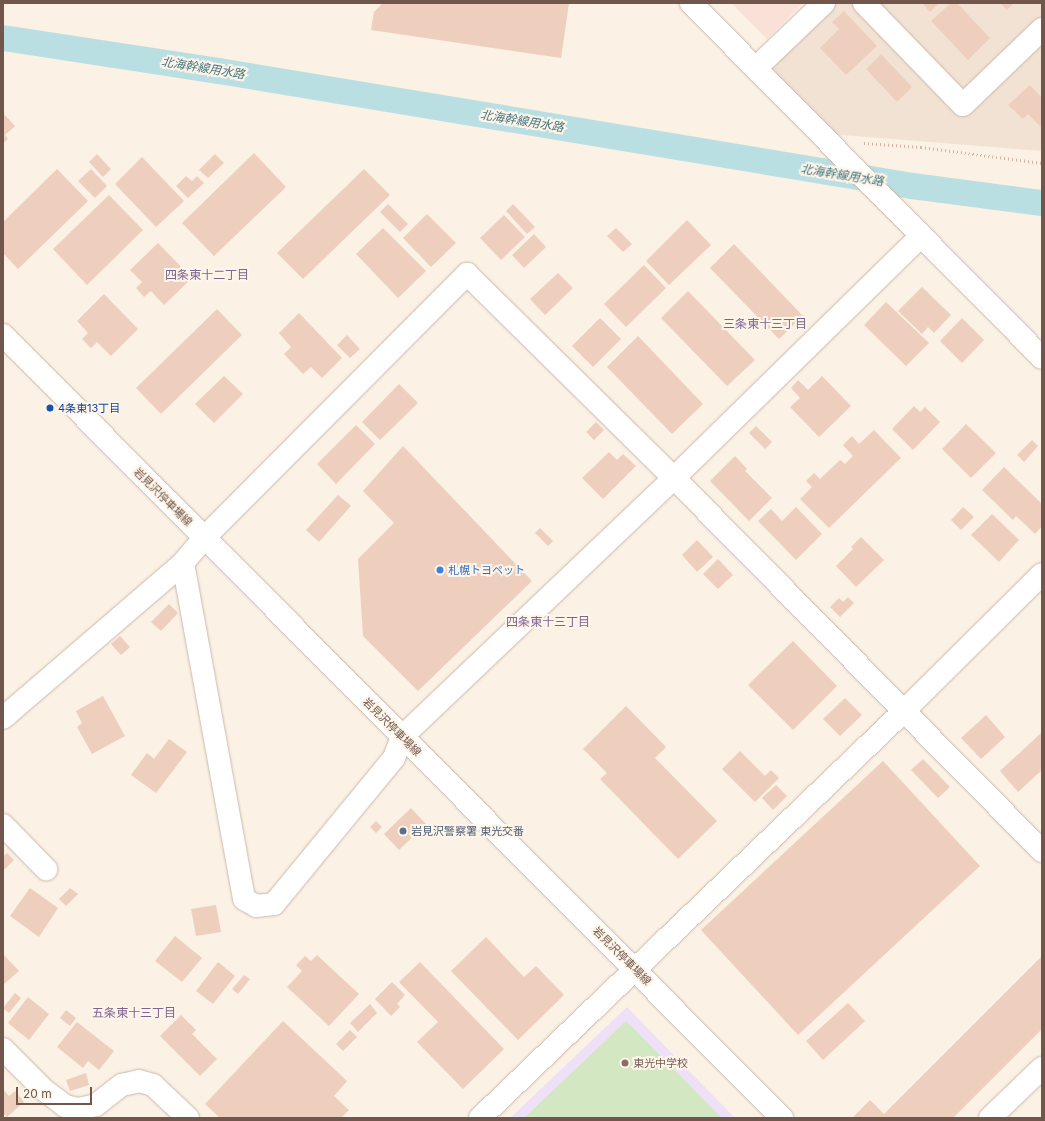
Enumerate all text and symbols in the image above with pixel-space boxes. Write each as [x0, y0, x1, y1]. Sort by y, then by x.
water label: 北海幹線用水路 [160, 54, 246, 82]
water label: 北海幹線用水路 [479, 107, 565, 135]
water label: 北海幹線用水路 [799, 161, 885, 189]
district label: 四条東十二丁目 [165, 268, 249, 282]
district label: 三条東十三丁目 [723, 317, 807, 331]
place label: 4条東13丁目 [58, 401, 120, 415]
marker: 4条東13丁目 [45, 403, 55, 413]
street label: 岩見沢停車場線 [131, 465, 195, 529]
place label: 札幌トヨペット [448, 563, 525, 577]
marker: 札幌トヨペット [435, 565, 445, 575]
district label: 四条東十三丁目 [506, 615, 590, 629]
street label: 岩見沢停車場線 [360, 695, 424, 759]
place label: 岩見沢警察署 東光交番 [411, 824, 524, 838]
marker: 岩見沢警察署 東光交番 [398, 826, 408, 836]
street label: 岩見沢停車場線 [590, 924, 654, 988]
district label: 五条東十三丁目 [92, 1006, 176, 1020]
place label: 東光中学校 [633, 1056, 688, 1070]
marker: 東光中学校 [620, 1058, 630, 1068]
scale bar [18, 1079, 94, 1105]
text: 20 m [23, 1086, 52, 1101]

